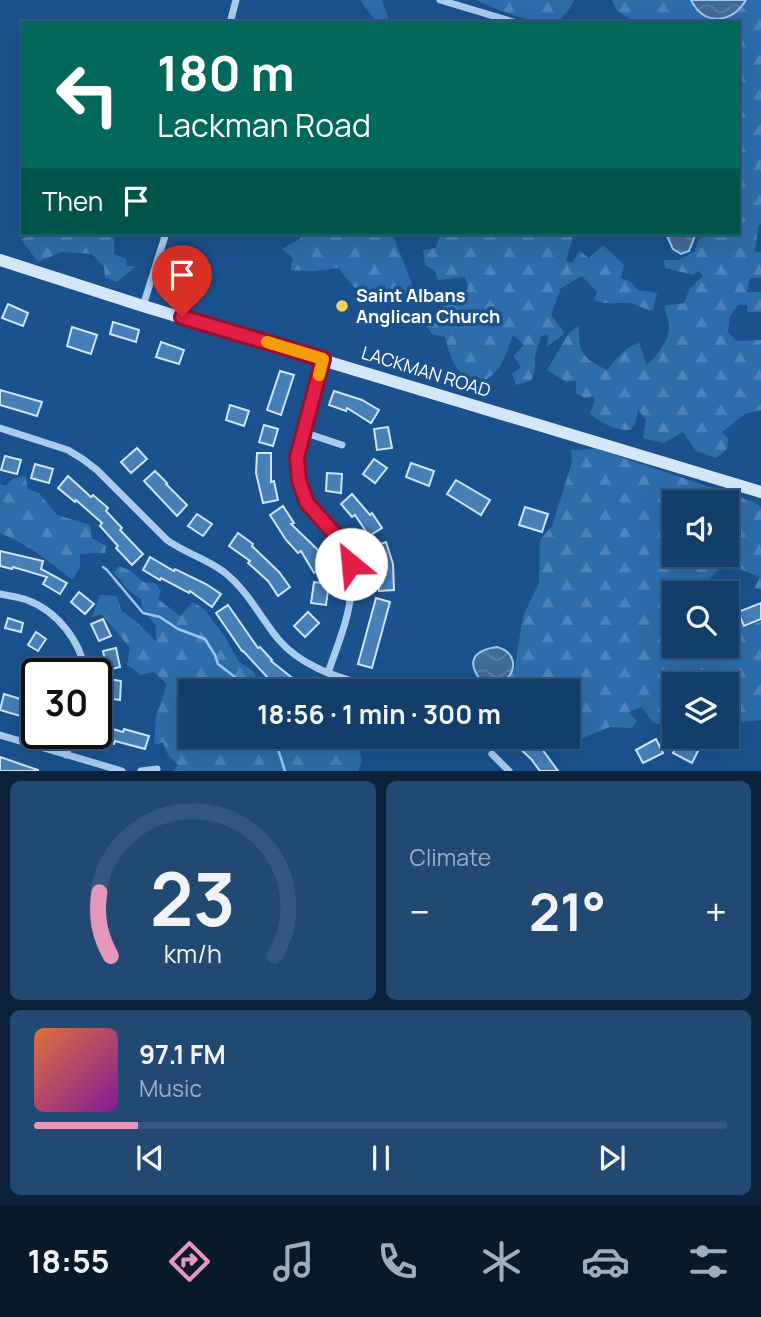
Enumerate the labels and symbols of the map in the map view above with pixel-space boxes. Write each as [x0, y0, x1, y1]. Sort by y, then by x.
pin [152, 245, 212, 317]
place label: Saint Albans Anglican Church [356, 283, 500, 328]
marker: Saint Albans Anglican Church [334, 298, 350, 314]
street label: LACKMAN ROAD [359, 340, 494, 402]
position arrow [314, 527, 388, 601]
speed limit sign: 30 [21, 658, 112, 749]

